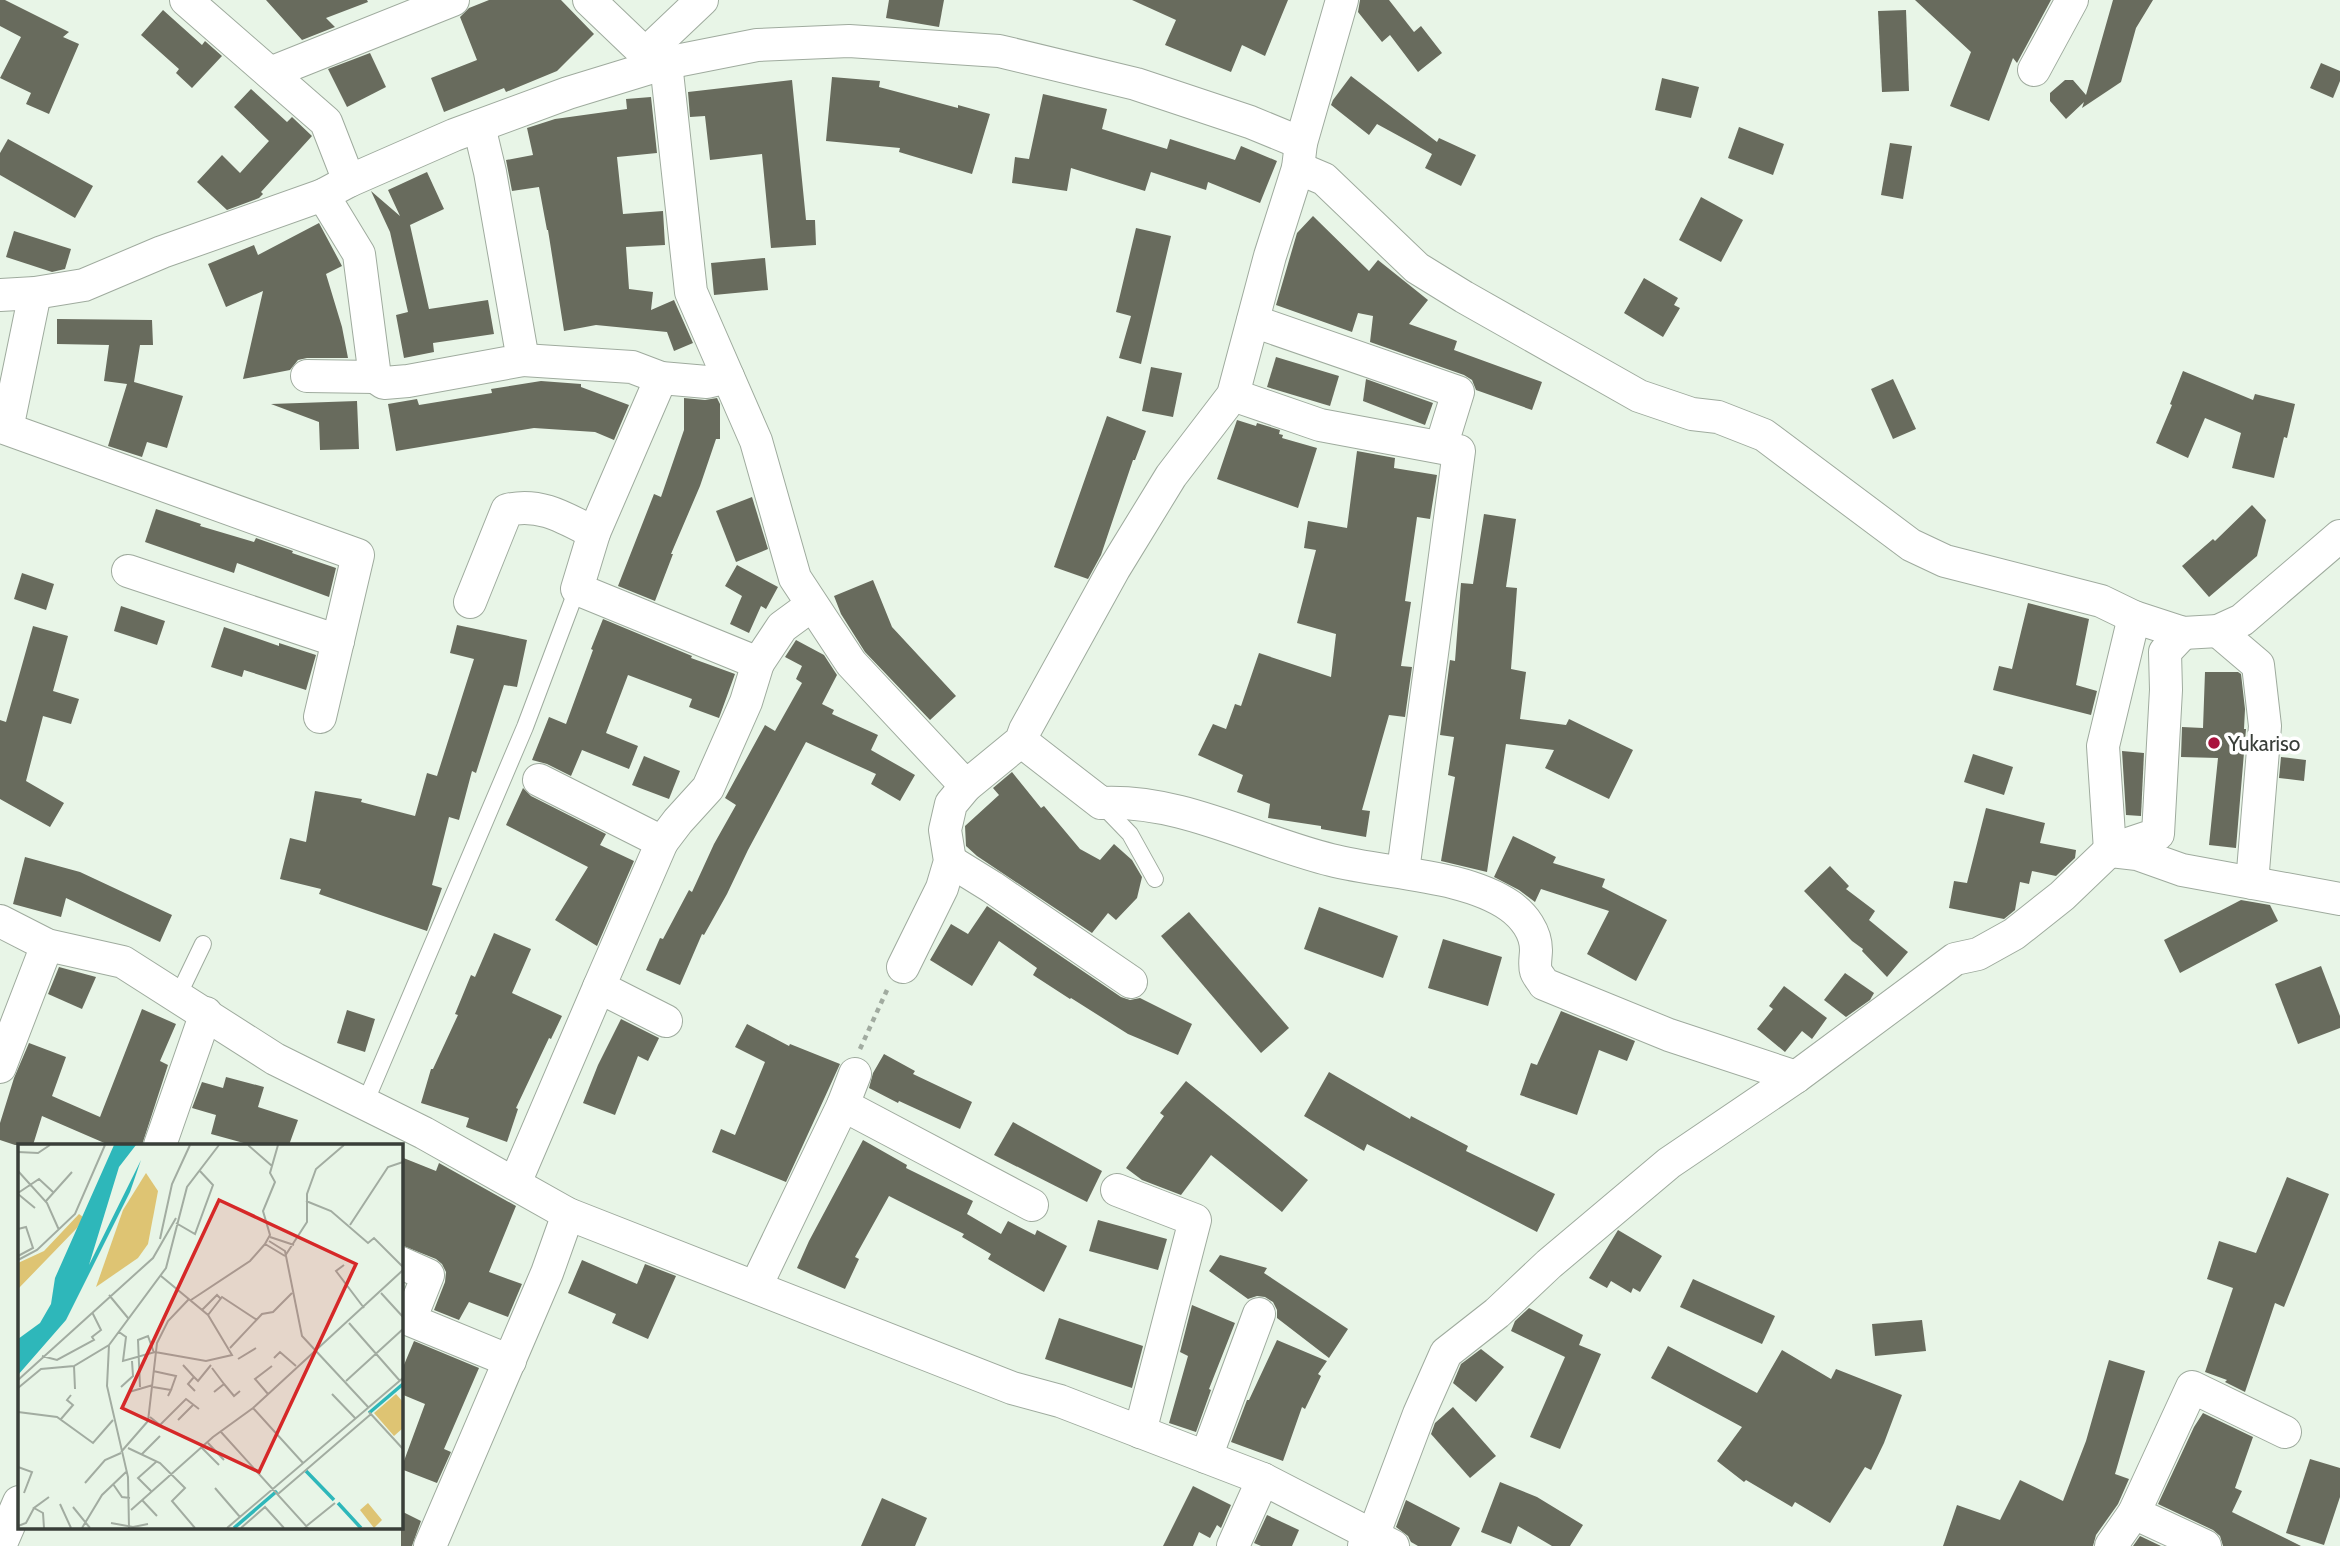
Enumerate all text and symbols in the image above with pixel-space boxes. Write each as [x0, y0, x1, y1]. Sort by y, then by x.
place label: Yukariso [2227, 731, 2300, 756]
marker: Yukariso [2206, 735, 2222, 751]
inset map [18, 1144, 402, 1528]

